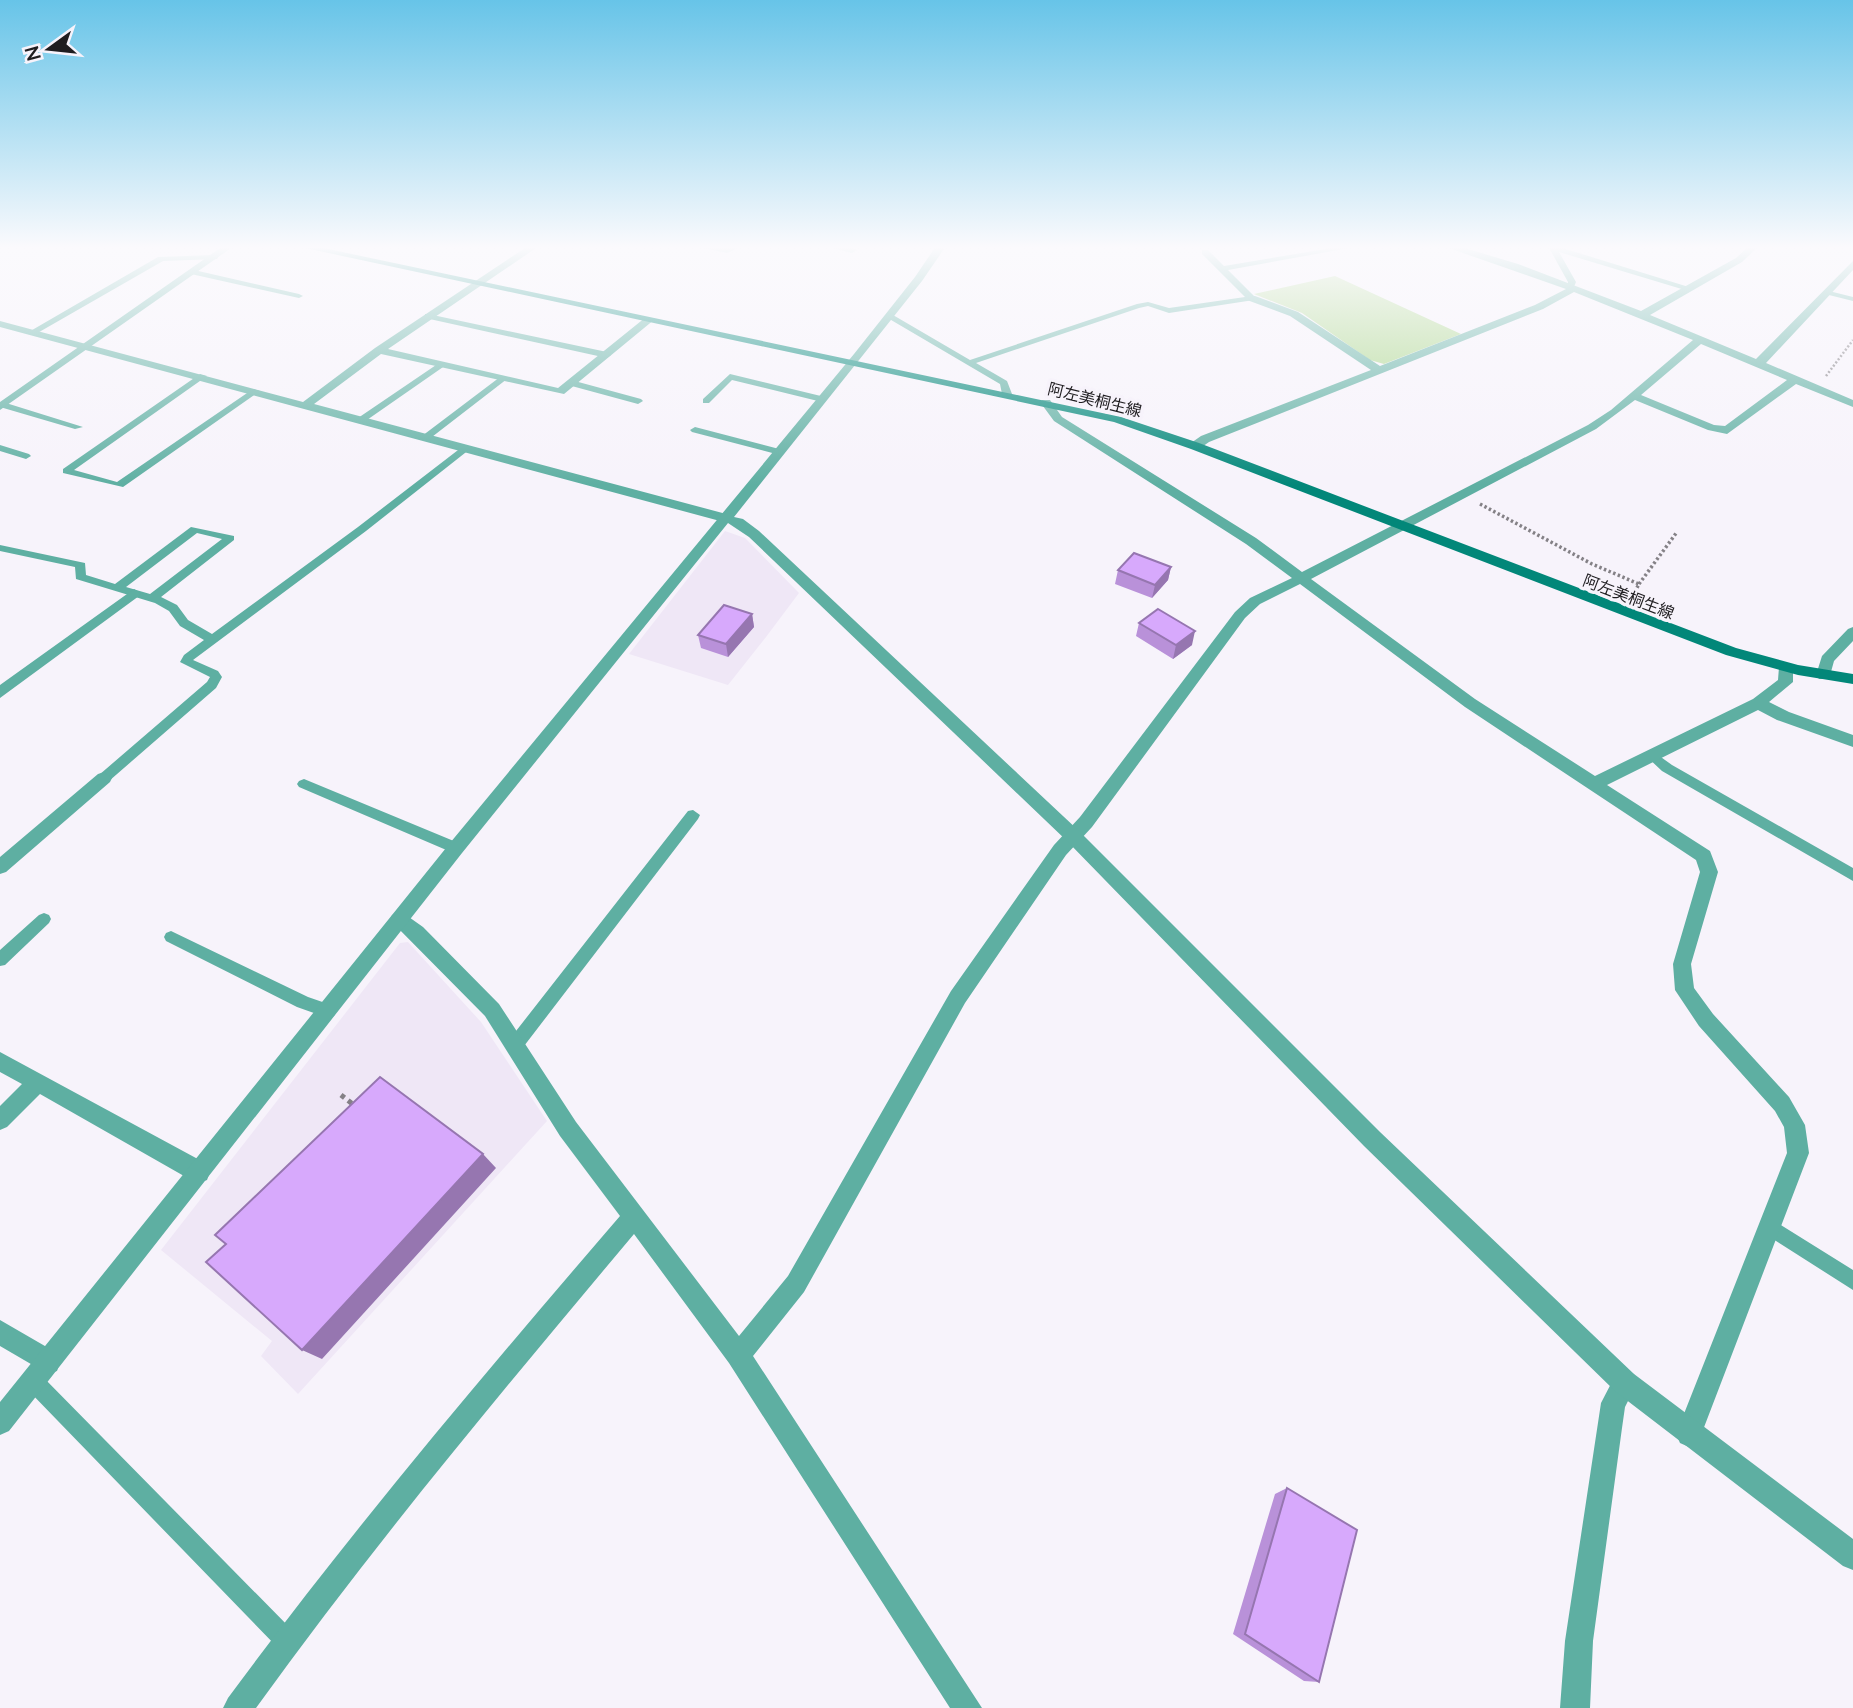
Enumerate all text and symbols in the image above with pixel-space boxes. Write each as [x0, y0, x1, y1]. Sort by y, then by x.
north arrow [14, 14, 84, 84]
text: N [19, 43, 45, 64]
street label: 阿左美桐生線 [1046, 378, 1144, 420]
street label: 阿左美桐生線 [1581, 570, 1677, 622]

